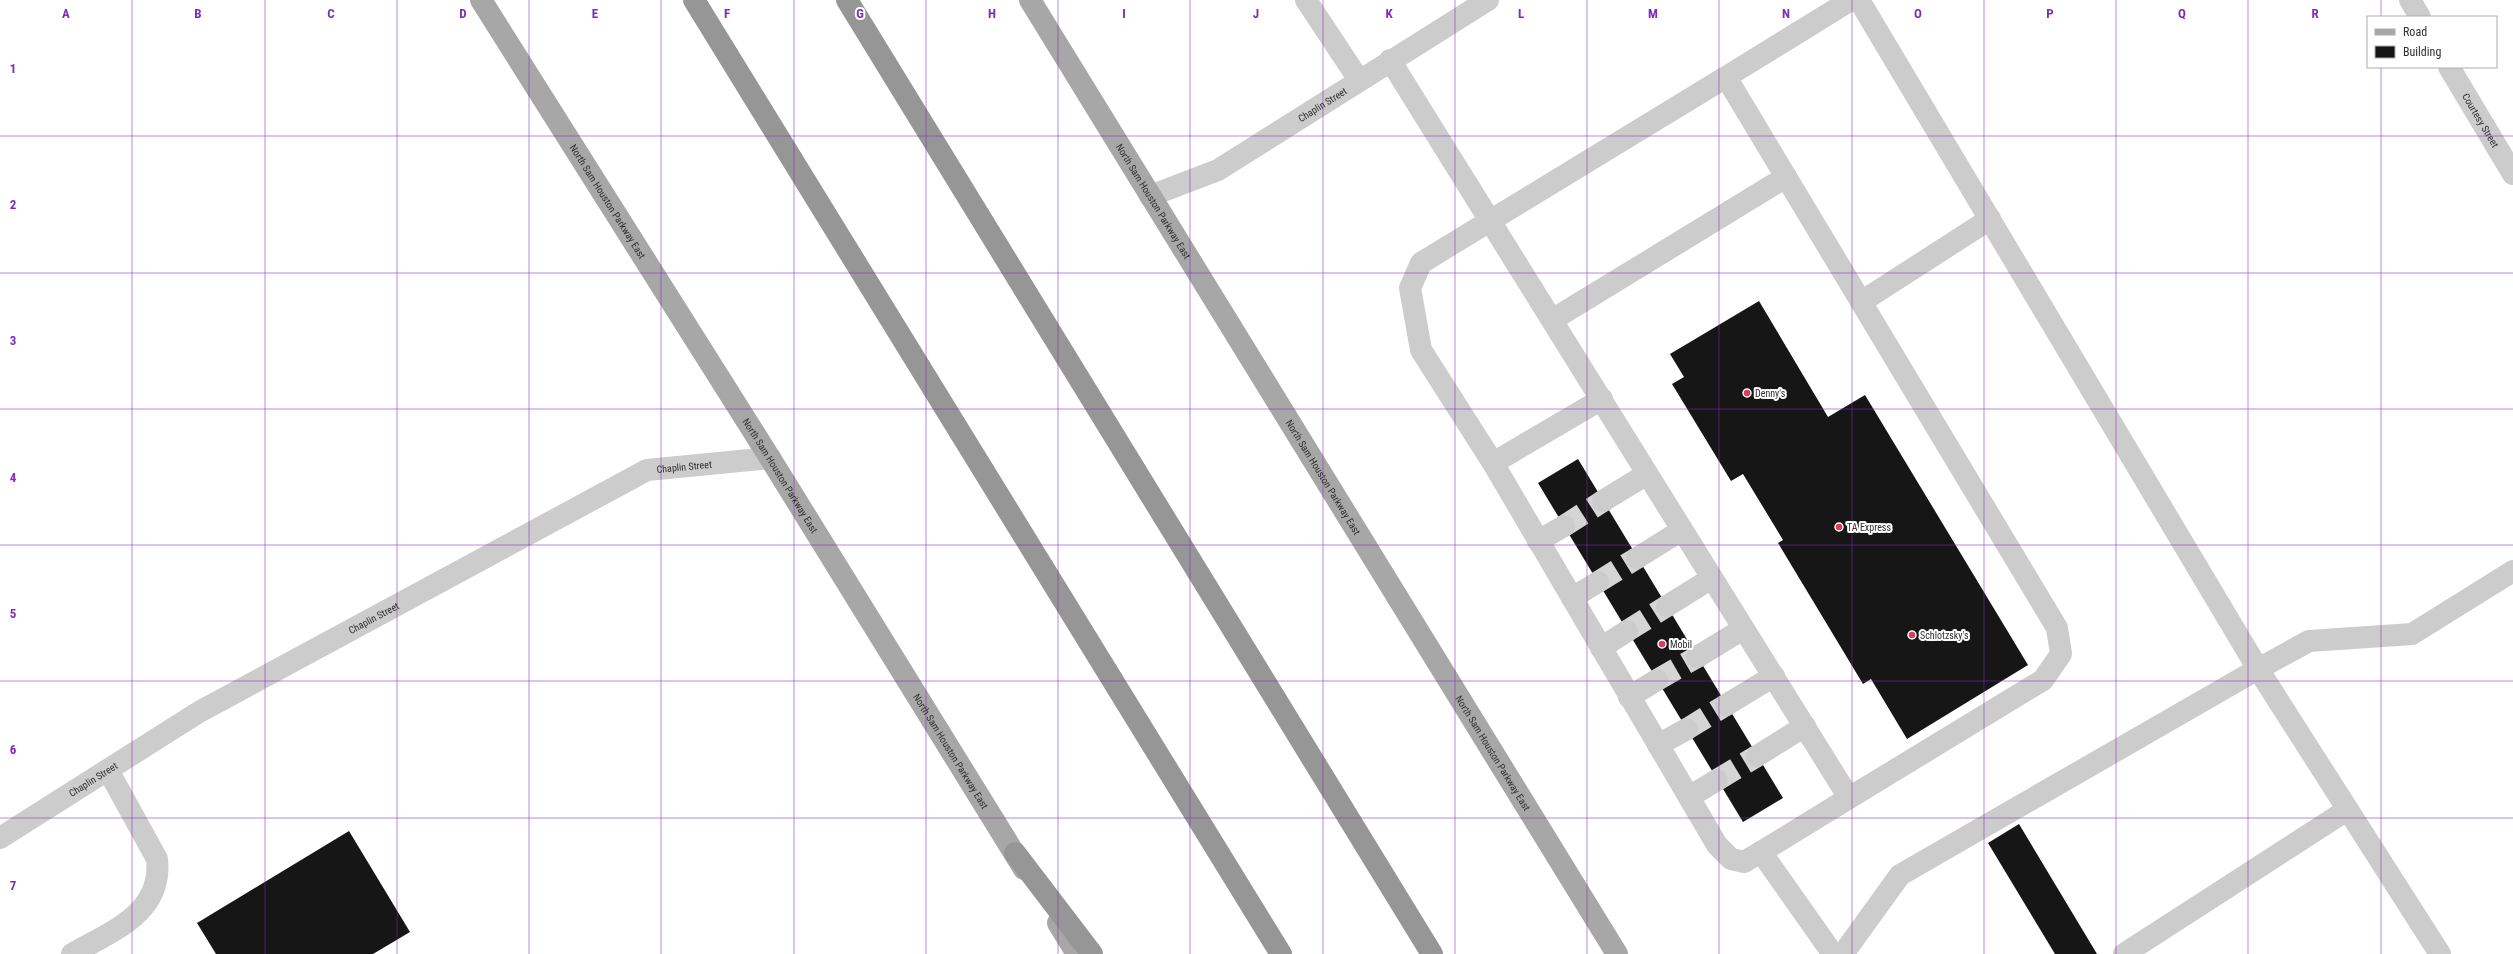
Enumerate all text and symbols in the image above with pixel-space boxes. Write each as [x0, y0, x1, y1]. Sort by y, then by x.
text: A [62, 6, 70, 21]
text: B [194, 6, 202, 21]
text: C [327, 6, 335, 21]
text: D [459, 6, 467, 21]
text: E [592, 6, 599, 21]
text: F [724, 6, 730, 21]
text: G [856, 6, 864, 21]
text: H [988, 6, 996, 21]
text: I [1122, 6, 1126, 21]
text: J [1253, 6, 1259, 21]
text: K [1385, 6, 1393, 21]
text: L [1518, 6, 1524, 21]
text: M [1648, 6, 1658, 21]
text: N [1782, 6, 1790, 21]
text: O [1914, 6, 1922, 21]
text: P [2046, 6, 2054, 21]
text: Q [2178, 6, 2186, 21]
text: R [2311, 6, 2319, 21]
legend [2367, 16, 2497, 68]
text: Road [2403, 25, 2427, 39]
text: Building [2403, 45, 2441, 59]
text: 1 [10, 61, 16, 76]
street label: Chaplin Street [1296, 85, 1349, 124]
street label: Courtesy Street [2460, 91, 2501, 149]
street label: North Sam Houston Parkway East [1114, 141, 1193, 261]
street label: North Sam Houston Parkway East [568, 142, 648, 260]
text: 2 [10, 197, 17, 212]
text: 3 [10, 333, 16, 348]
marker: Denny's [1742, 388, 1752, 398]
place label: Denny's [1755, 388, 1786, 399]
street label: North Sam Houston Parkway East [741, 416, 820, 535]
street label: North Sam Houston Parkway East [1284, 417, 1363, 536]
street label: Chaplin Street [656, 458, 712, 475]
text: 4 [10, 470, 17, 485]
marker: TA Express [1834, 522, 1844, 532]
place label: TA Express [1847, 522, 1891, 533]
street label: Chaplin Street [347, 600, 401, 636]
text: 5 [10, 606, 17, 621]
marker: Schlotzsky's [1907, 630, 1917, 640]
place label: Schlotzsky's [1920, 630, 1969, 641]
marker: Mobil [1657, 639, 1667, 649]
place label: Mobil [1670, 639, 1692, 650]
street label: North Sam Houston Parkway East [911, 692, 991, 810]
street label: North Sam Houston Parkway East [1454, 693, 1533, 812]
text: 6 [10, 742, 17, 757]
street label: Chaplin Street [67, 760, 119, 799]
text: 7 [10, 878, 17, 893]

